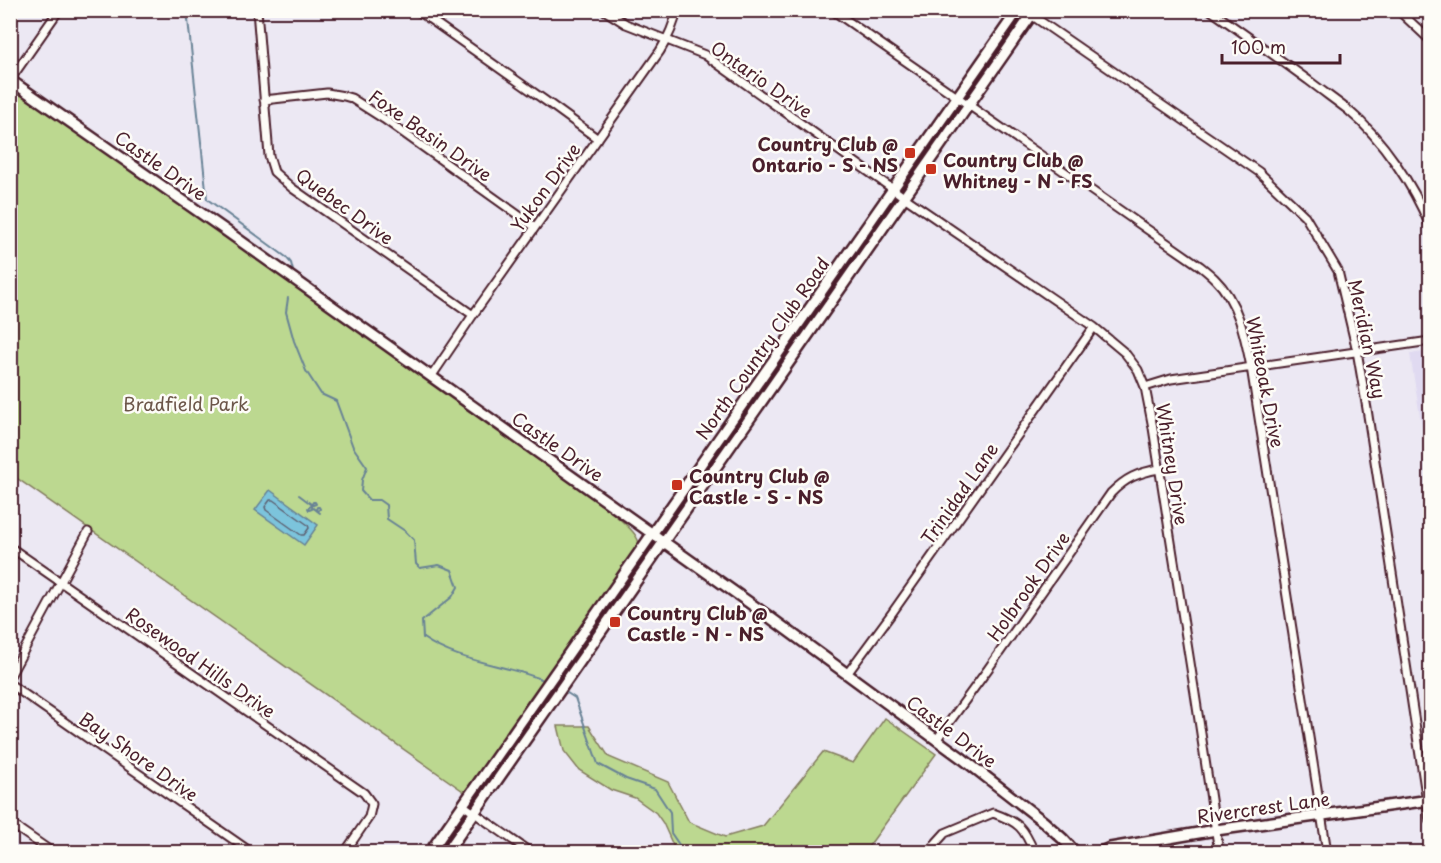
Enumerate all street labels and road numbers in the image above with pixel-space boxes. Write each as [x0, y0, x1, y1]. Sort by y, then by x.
street label: Ontario Drive [706, 34, 818, 124]
street label: Foxe Basin Drive [364, 82, 498, 188]
street label: Castle Drive [110, 123, 212, 207]
street label: Yukon Drive [503, 137, 587, 237]
street label: Quebec Drive [291, 161, 399, 251]
street label: North Country Club Road [689, 251, 835, 445]
street label: Meridian Way [1342, 277, 1394, 401]
street label: Whiteoak Drive [1240, 314, 1292, 450]
street label: Whitney Drive [1150, 401, 1196, 527]
street label: Castle Drive [507, 404, 609, 488]
street label: Trinidad Lane [914, 436, 1004, 550]
street label: Holbrook Drive [980, 526, 1076, 646]
street label: Rosewood Hills Drive [121, 600, 281, 724]
street label: Castle Drive [901, 688, 1003, 774]
street label: Bay Shore Drive [74, 705, 204, 807]
street label: Rivercrest Lane [1195, 784, 1331, 830]

